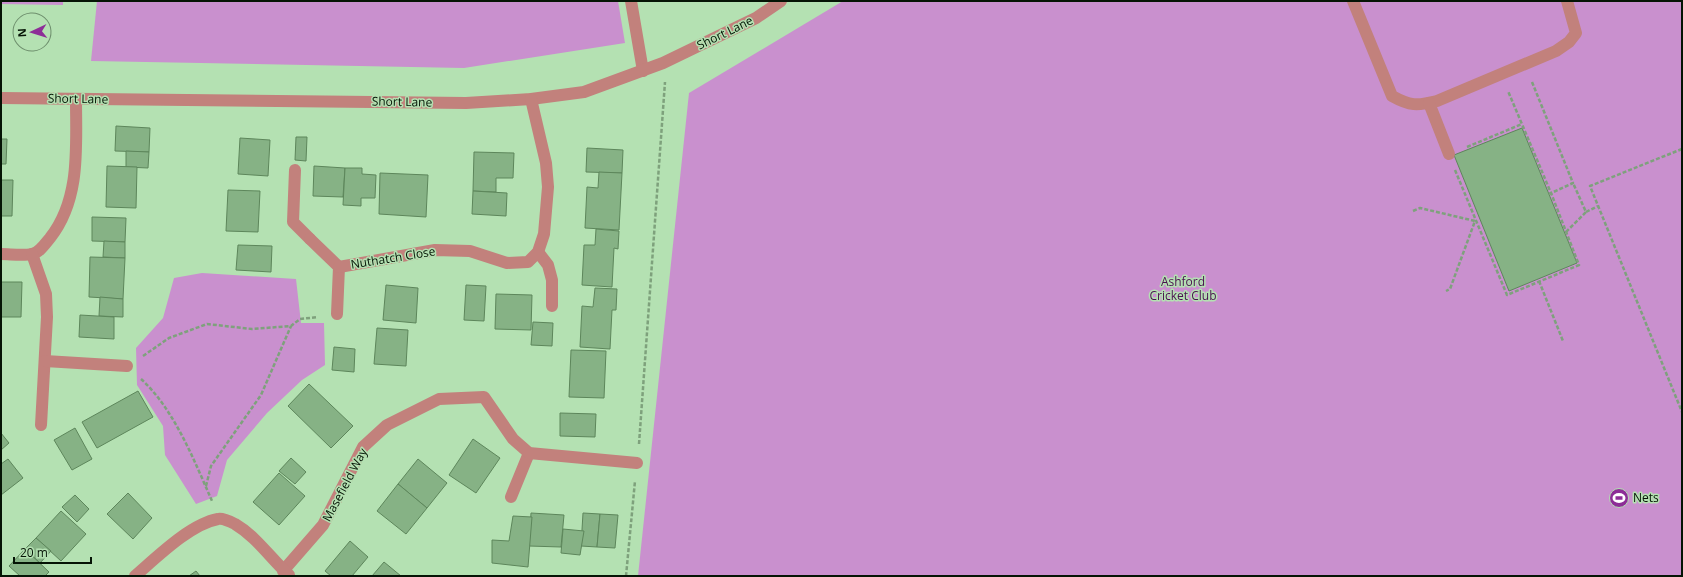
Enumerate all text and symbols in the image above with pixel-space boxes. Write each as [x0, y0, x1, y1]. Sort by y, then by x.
north arrow [12, 12, 52, 52]
street label: Short Lane [694, 12, 756, 53]
text: N [14, 28, 29, 38]
street label: Short Lane [48, 89, 109, 108]
street label: Short Lane [372, 92, 433, 111]
street label: Nuthatch Close [349, 242, 437, 273]
park label: Ashford Cricket Club [1150, 273, 1216, 304]
street label: Masefield Way [318, 444, 372, 525]
sports icon: Nets [1608, 487, 1630, 509]
place label: Nets [1633, 489, 1659, 506]
scale bar [14, 539, 91, 565]
text: 20 m [20, 544, 48, 561]

